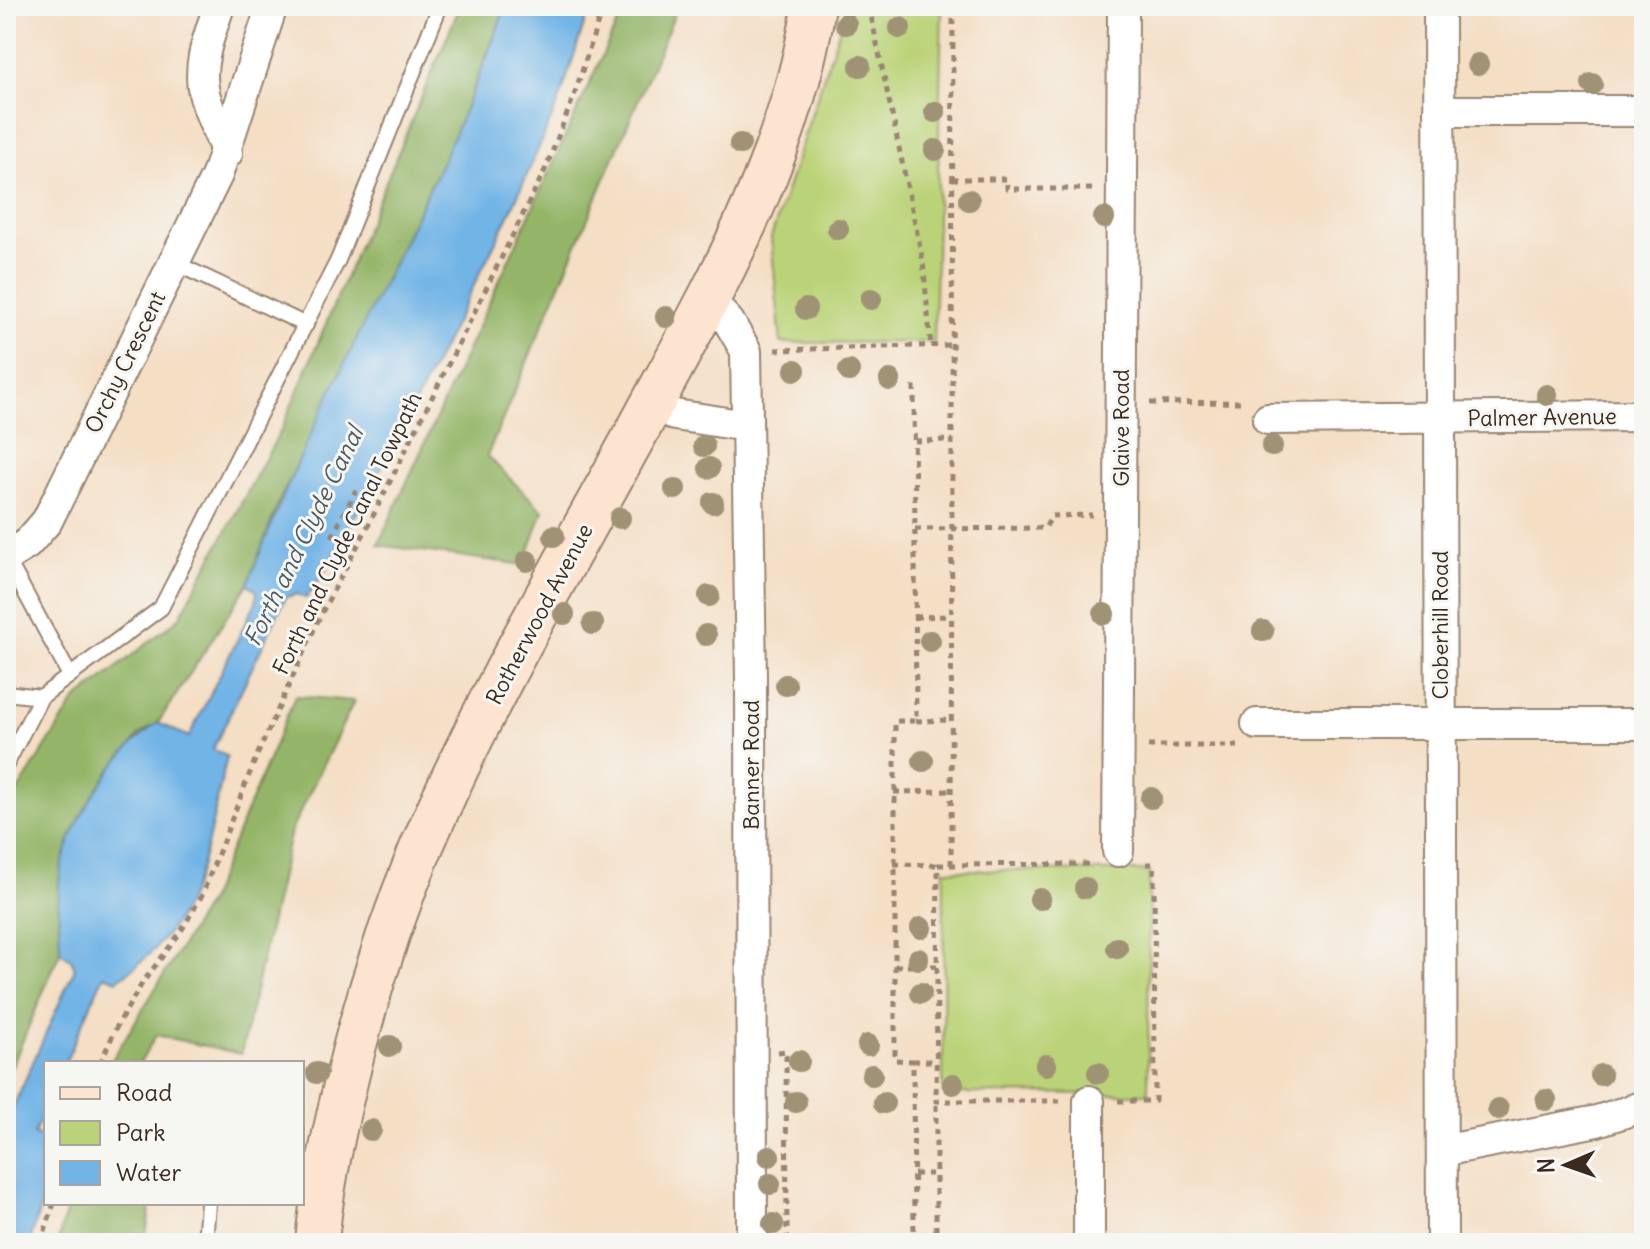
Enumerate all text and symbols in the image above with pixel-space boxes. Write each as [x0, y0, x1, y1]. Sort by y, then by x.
street label: Orchy Crescent [79, 286, 171, 438]
street label: Glaive Road [1107, 369, 1135, 487]
street label: Forth and Clyde Canal Towpath [267, 388, 427, 678]
street label: Palmer Avenue [1467, 402, 1617, 432]
water label: Forth and Clyde Canal [237, 422, 369, 650]
street label: Rotherwood Avenue [479, 519, 599, 709]
street label: Cloberhill Road [1426, 550, 1454, 700]
street label: Banner Road [737, 700, 765, 830]
legend [44, 1061, 304, 1205]
text: Road [116, 1077, 172, 1107]
text: Park [116, 1117, 166, 1147]
north arrow [1526, 1125, 1606, 1205]
text: Water [116, 1157, 181, 1187]
text: N [1532, 1158, 1560, 1174]

